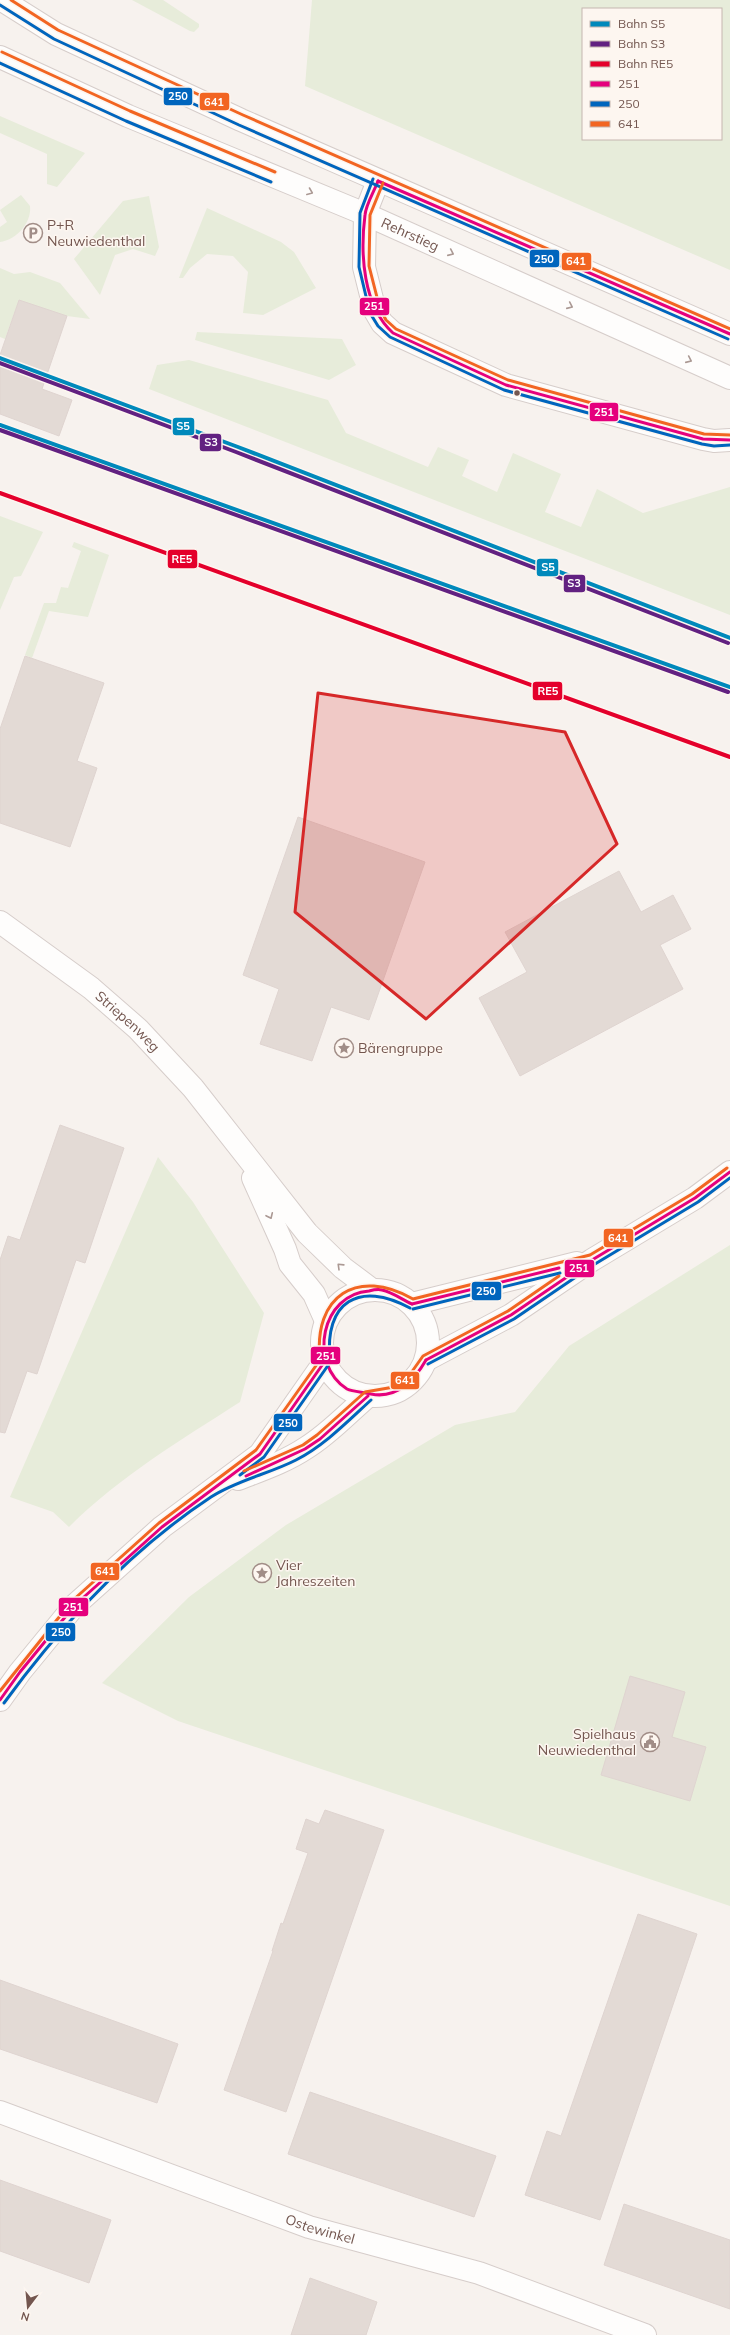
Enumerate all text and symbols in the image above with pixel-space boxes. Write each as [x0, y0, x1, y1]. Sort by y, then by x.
legend [582, 8, 722, 140]
text: Bahn S5 [618, 16, 665, 31]
text: Bahn S3 [618, 36, 665, 51]
text: Bahn RE5 [618, 56, 673, 71]
text: 251 [618, 76, 640, 91]
line badge: 250 [163, 87, 193, 106]
text: 250 [168, 89, 188, 103]
line badge: 641 [199, 92, 230, 111]
text: 641 [204, 95, 224, 109]
text: 250 [618, 96, 640, 111]
text: 641 [618, 116, 640, 131]
one-way arrow [305, 187, 313, 195]
street label: Rehrstieg [378, 213, 442, 255]
place label: P+R Neuwiedenthal [47, 216, 145, 250]
parking icon: P+R Neuwiedenthal [22, 222, 44, 244]
one-way arrow [447, 248, 455, 256]
line badge: 250 [529, 249, 560, 268]
text: 250 [534, 252, 554, 266]
line badge: 641 [561, 252, 592, 271]
text: 641 [566, 254, 586, 268]
line badge: 251 [359, 297, 390, 316]
text: 251 [364, 299, 384, 313]
one-way arrow [566, 302, 573, 310]
one-way arrow [684, 355, 692, 363]
unlabelled marker [512, 388, 522, 398]
line badge: 251 [589, 402, 619, 422]
text: 251 [594, 405, 614, 419]
line badge: S5 [172, 417, 195, 436]
text: S5 [176, 419, 190, 433]
line badge: S3 [199, 433, 222, 452]
text: S3 [204, 435, 218, 449]
line badge: RE5 [167, 549, 198, 569]
text: RE5 [172, 552, 193, 566]
line badge: S5 [536, 558, 559, 577]
text: S5 [541, 560, 555, 574]
line badge: S3 [563, 574, 586, 593]
text: S3 [567, 576, 581, 590]
line badge: RE5 [532, 681, 563, 701]
text: RE5 [538, 684, 559, 698]
street label: Striepenweg [92, 987, 164, 1056]
place icon: Bärengruppe [333, 1037, 355, 1059]
place label: Bärengruppe [358, 1039, 443, 1057]
one-way arrow [265, 1211, 273, 1219]
line badge: 641 [603, 1228, 634, 1248]
text: 641 [608, 1231, 628, 1245]
line badge: 251 [564, 1259, 595, 1278]
text: 251 [569, 1261, 589, 1275]
one-way arrow [337, 1263, 345, 1270]
line badge: 250 [471, 1281, 502, 1301]
text: 250 [476, 1284, 496, 1298]
line badge: 251 [310, 1346, 341, 1365]
text: 251 [316, 1349, 336, 1363]
line badge: 641 [390, 1371, 420, 1390]
text: 641 [395, 1373, 415, 1387]
line badge: 250 [273, 1413, 303, 1432]
text: 250 [278, 1416, 298, 1430]
place label: Vier Jahreszeiten [276, 1556, 355, 1590]
line badge: 641 [90, 1562, 120, 1581]
place icon: Vier Jahreszeiten [251, 1562, 273, 1584]
text: 641 [95, 1564, 115, 1578]
line badge: 251 [58, 1597, 89, 1617]
text: 251 [63, 1600, 83, 1614]
line badge: 250 [45, 1622, 76, 1642]
text: 250 [51, 1625, 71, 1639]
place label: Spielhaus Neuwiedenthal [538, 1725, 636, 1759]
public building icon: Spielhaus Neuwiedenthal [639, 1731, 661, 1753]
street label: Ostewinkel [283, 2210, 357, 2248]
north arrow [8, 2287, 48, 2327]
text: N [19, 2309, 31, 2324]

